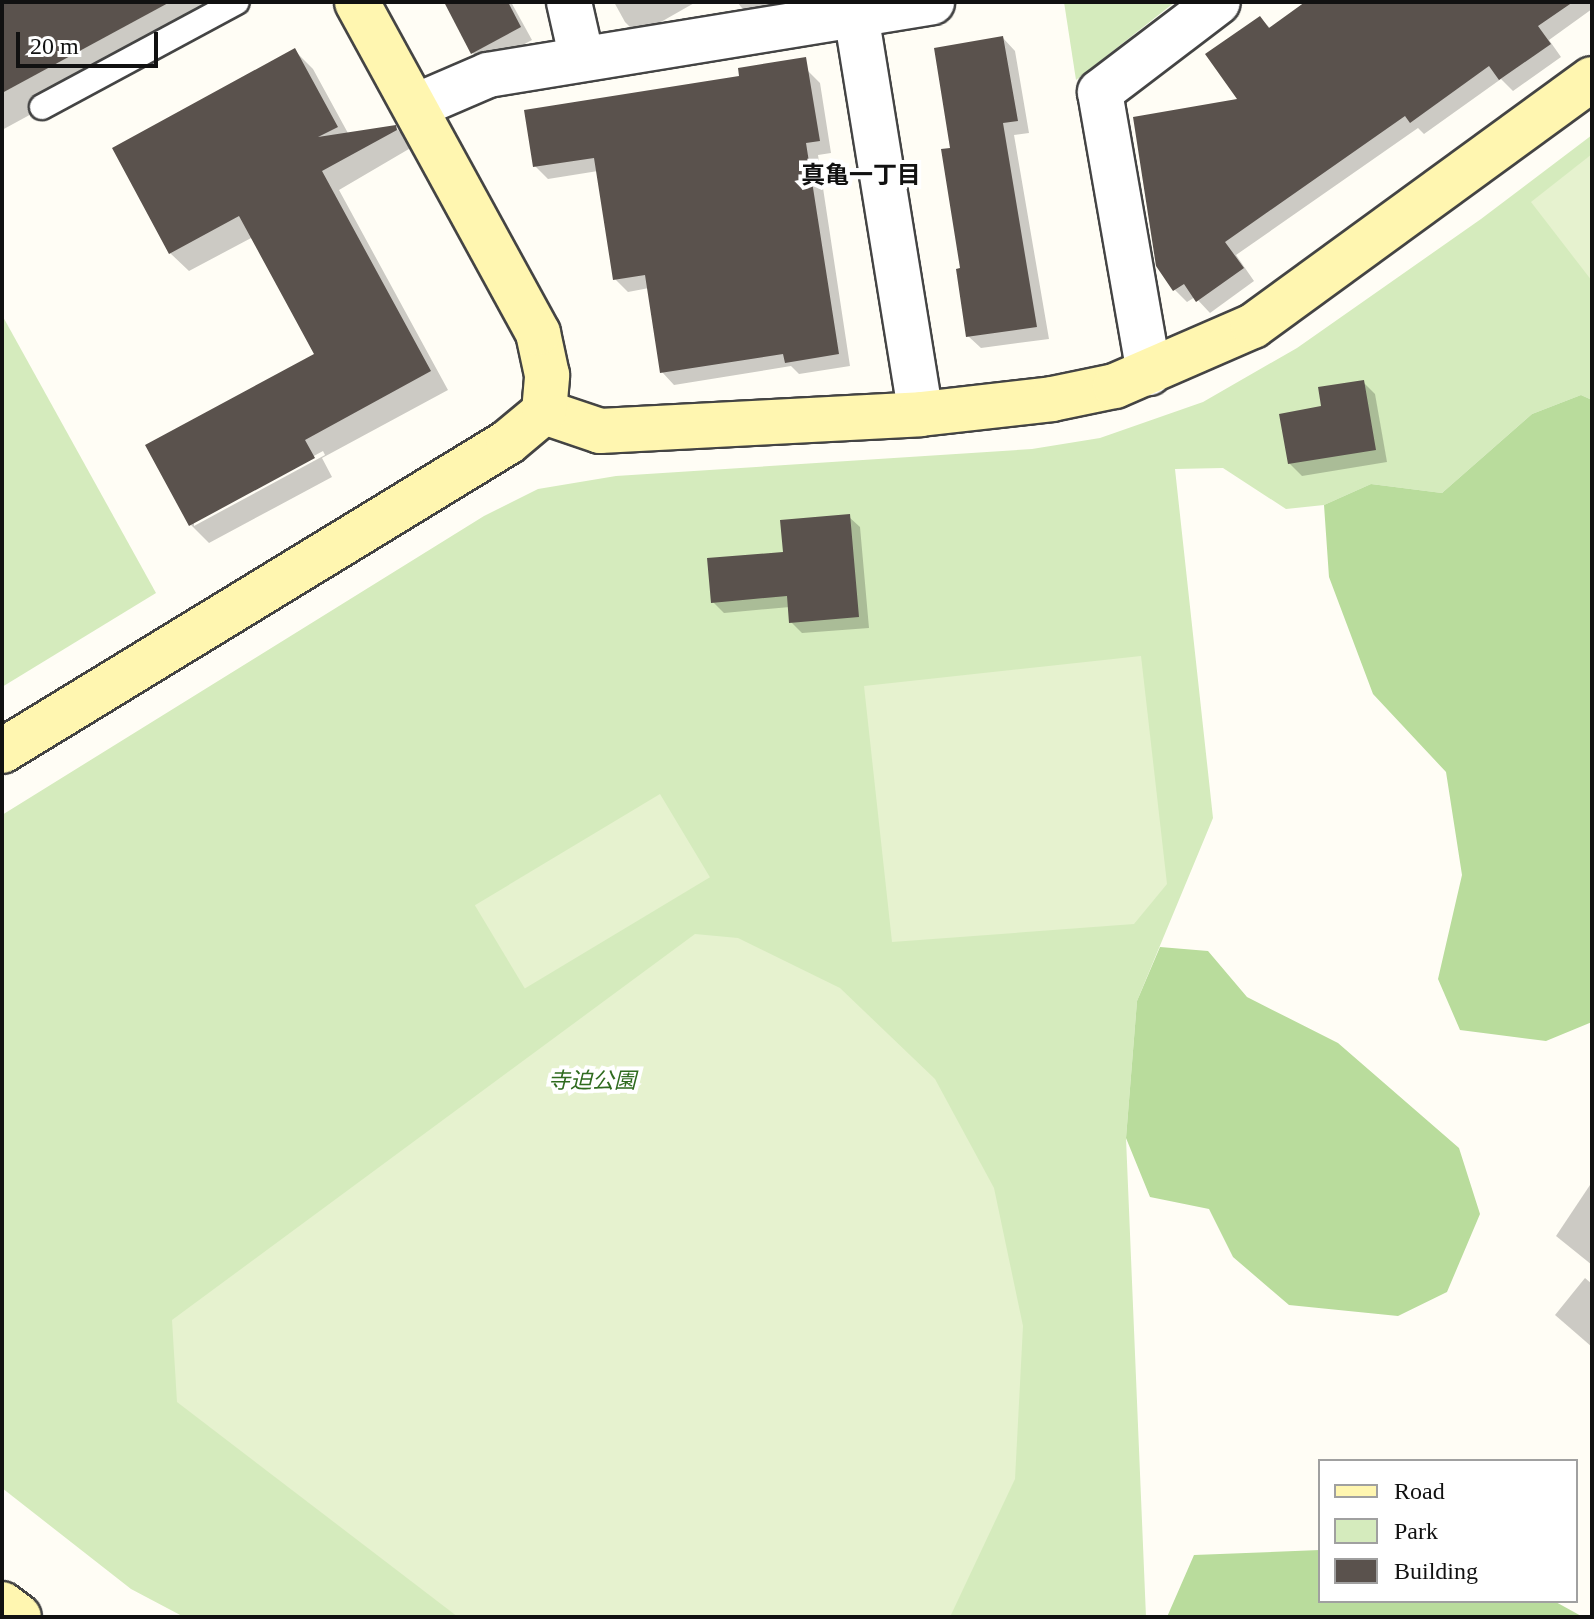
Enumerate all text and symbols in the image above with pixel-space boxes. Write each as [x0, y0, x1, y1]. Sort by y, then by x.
scale bar [20, 16, 162, 66]
text: 20 m [30, 33, 79, 59]
district label: 真亀一丁目 [801, 162, 921, 190]
park label: 寺迫公園 [548, 1068, 636, 1094]
legend [1318, 1459, 1578, 1603]
text: Road [1394, 1478, 1445, 1504]
text: Park [1394, 1518, 1438, 1544]
text: Building [1394, 1558, 1478, 1584]

